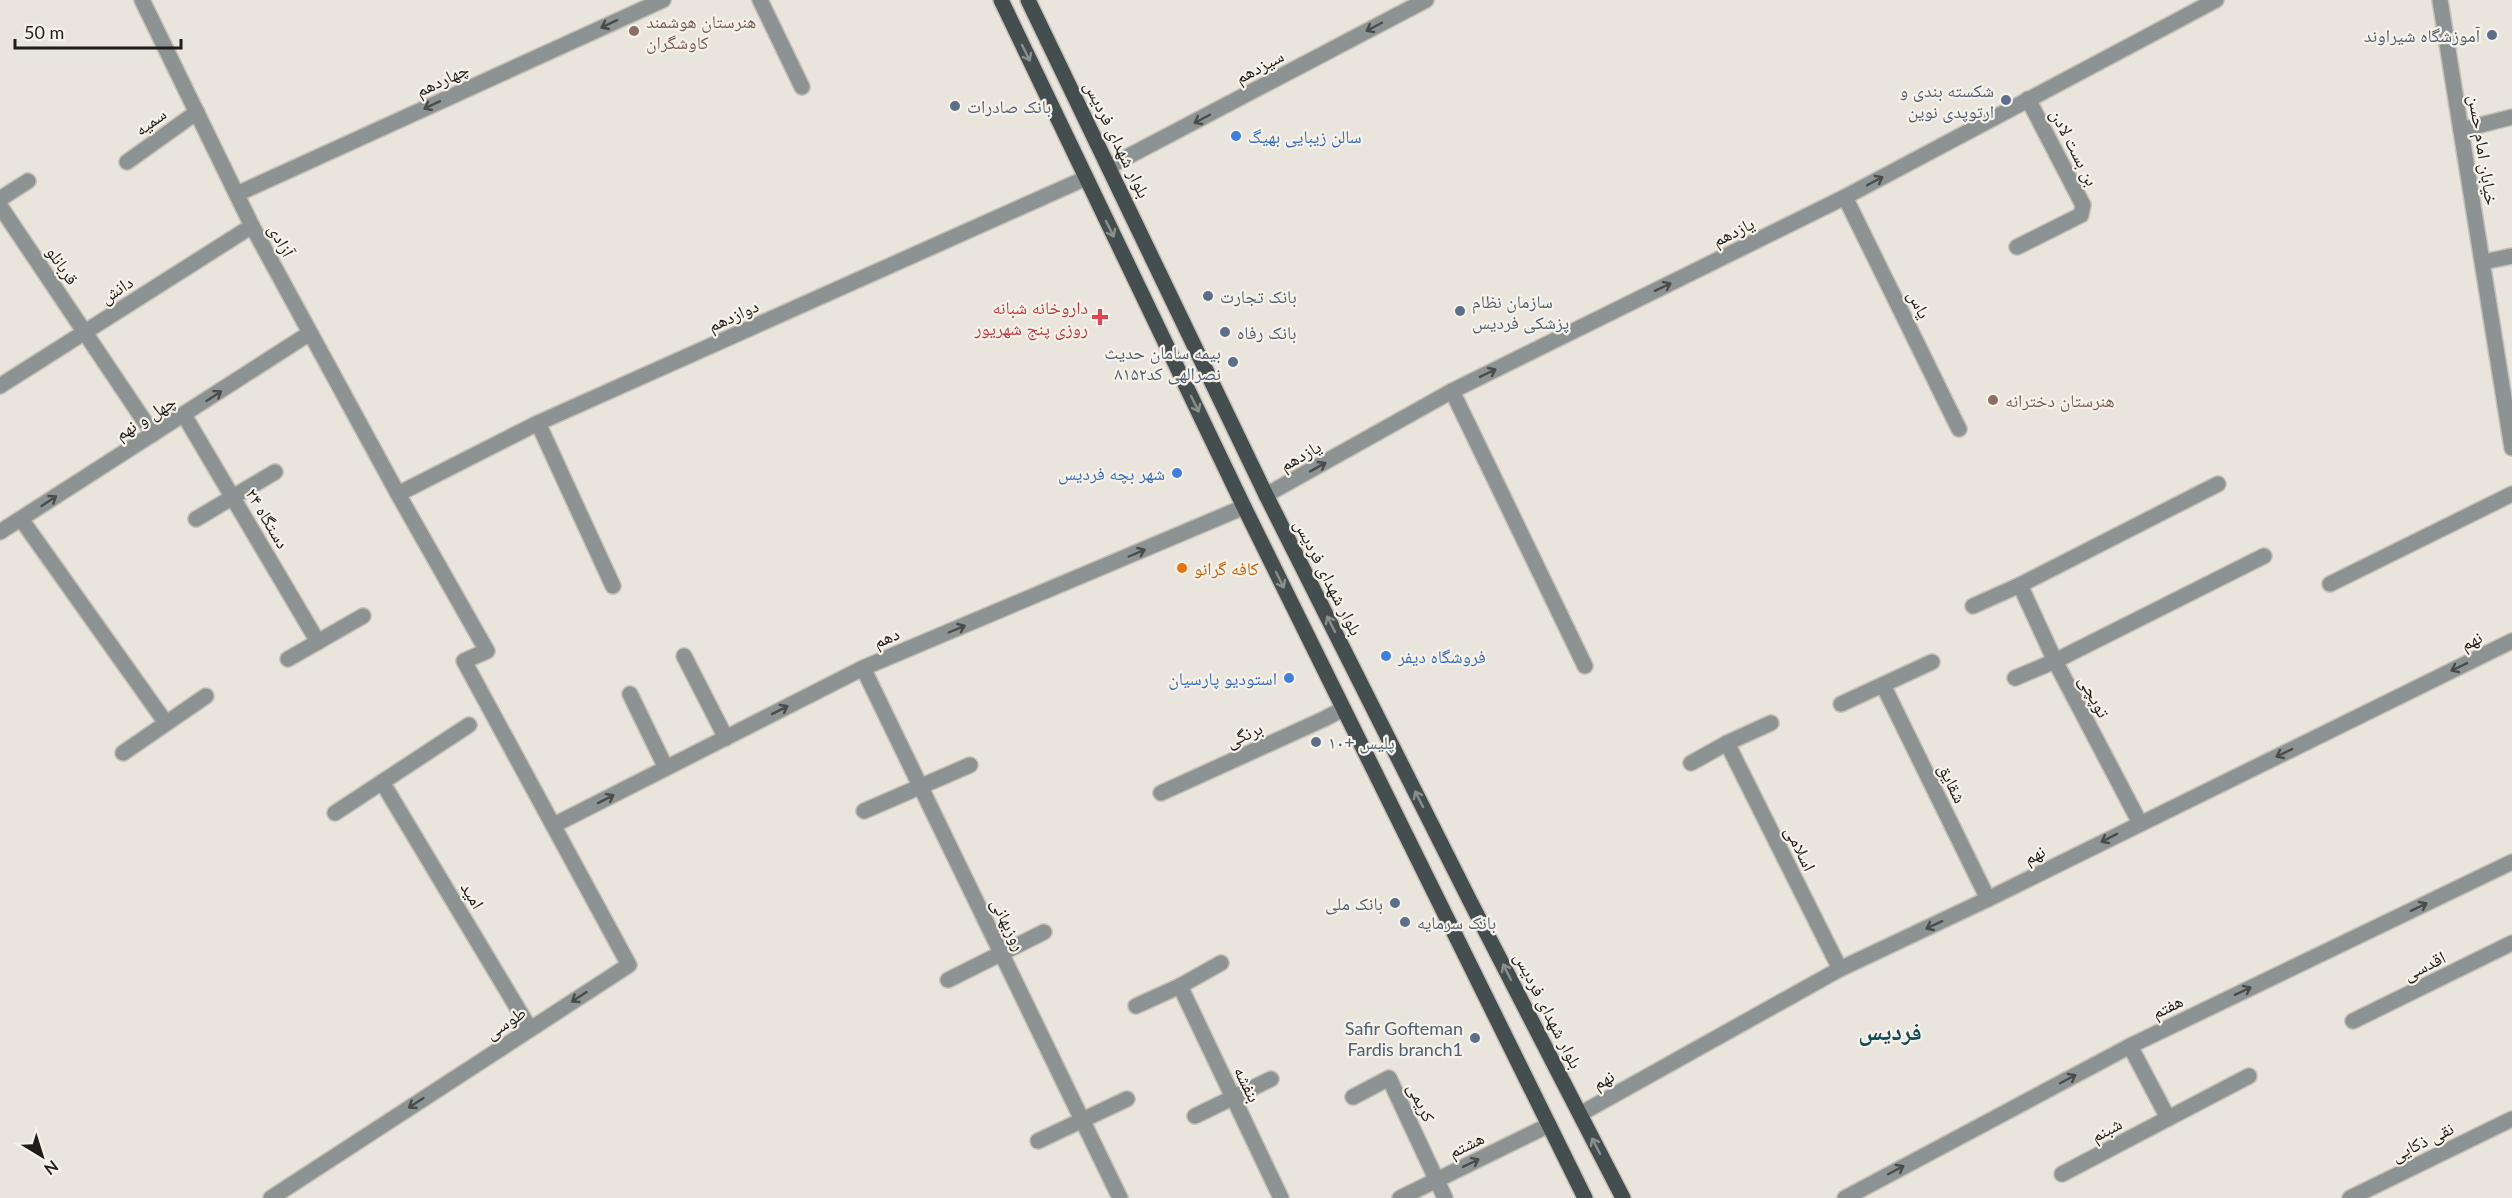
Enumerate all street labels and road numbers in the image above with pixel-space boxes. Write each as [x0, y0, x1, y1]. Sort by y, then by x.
street label: سیزدهم [1231, 44, 1288, 90]
street label: چهاردهم [412, 57, 473, 103]
street label: بلوار شهدای فردیس [1079, 77, 1156, 202]
street label: خیابان امام حسن [2462, 93, 2504, 207]
street label: سمیه [130, 102, 170, 140]
street label: بن بست لادن [2045, 105, 2104, 190]
street label: یازدهم [1709, 212, 1758, 252]
street label: آزادی [263, 220, 300, 261]
street label: قربانلو [42, 241, 84, 289]
street label: دانش [95, 270, 137, 309]
street label: یاس [1903, 286, 1936, 322]
street label: دوازدهم [704, 294, 763, 338]
street label: چهل و نهم [110, 390, 181, 446]
street label: یازدهم [1276, 435, 1325, 477]
street label: ۲۴ دستگاه [241, 484, 295, 552]
street label: بلوار شهدای فردیس [1289, 515, 1368, 639]
street label: دهم [870, 622, 903, 654]
street label: نهم [2457, 625, 2486, 656]
street label: توپچی [2074, 671, 2115, 722]
street label: برنگی [1222, 716, 1266, 753]
street label: شقایق [1933, 760, 1972, 807]
street label: اسلامی [1780, 822, 1821, 875]
street label: نهم [2020, 839, 2049, 870]
street label: امید [456, 878, 490, 913]
street label: روزبهانی [986, 894, 1031, 954]
street label: اقدسی [2399, 945, 2449, 986]
street label: بلوار شهدای فردیس [1509, 948, 1588, 1072]
street label: هفتم [2148, 989, 2187, 1025]
street label: طوسی [480, 1001, 530, 1044]
street label: بنفشه [1229, 1062, 1266, 1106]
street label: نهم [1588, 1064, 1619, 1096]
street label: کریمی [1403, 1079, 1441, 1126]
street label: شبنم [2087, 1112, 2126, 1148]
street label: نقی ذکایی [2387, 1116, 2457, 1166]
street label: هشتم [1445, 1126, 1488, 1164]

